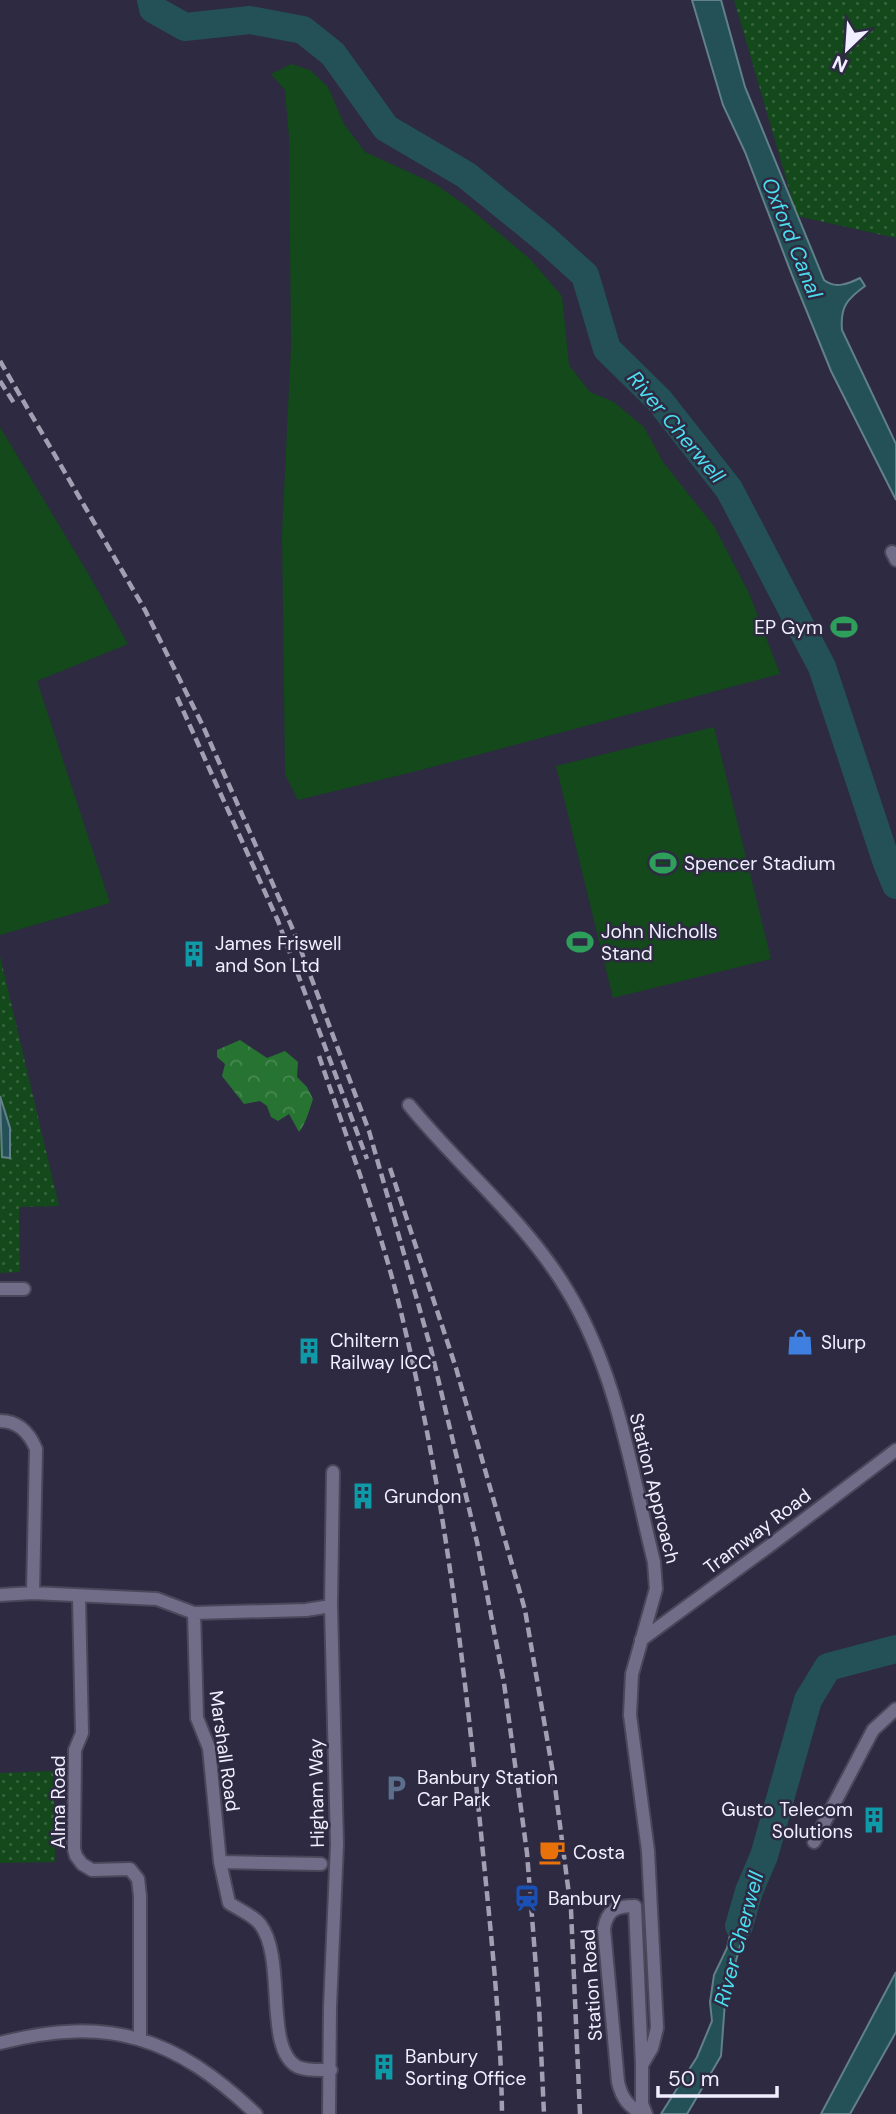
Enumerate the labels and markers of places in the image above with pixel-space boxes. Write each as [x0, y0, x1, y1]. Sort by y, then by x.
sports icon: EP Gym [829, 612, 859, 642]
place label: EP Gym [754, 615, 823, 640]
sports icon: Spencer Stadium [648, 848, 678, 878]
place label: Spencer Stadium [684, 851, 835, 876]
place label: John Nicholls Stand [601, 919, 717, 966]
sports icon: John Nicholls Stand [565, 927, 595, 957]
place label: James Friswell and Son Ltd [215, 931, 342, 978]
building icon: James Friswell and Son Ltd [179, 939, 209, 969]
shop icon: Slurp [785, 1327, 815, 1357]
place label: Chiltern Railway ICC [330, 1328, 432, 1375]
place label: Slurp [821, 1330, 866, 1355]
building icon: Chiltern Railway ICC [294, 1336, 324, 1366]
building icon: Grundon [348, 1481, 378, 1511]
place label: Grundon [384, 1484, 461, 1509]
place label: Banbury Station Car Park [417, 1765, 558, 1812]
parking icon: Banbury Station Car Park [381, 1773, 411, 1803]
place label: Gusto Telecom Solutions [721, 1797, 853, 1844]
building icon: Gusto Telecom Solutions [859, 1805, 889, 1835]
cafe icon: Costa [537, 1837, 567, 1867]
place label: Costa [573, 1840, 625, 1865]
station icon: Banbury [512, 1883, 542, 1913]
place label: Banbury [548, 1886, 622, 1911]
place label: Banbury Sorting Office [405, 2044, 526, 2091]
building icon: Banbury Sorting Office [369, 2052, 399, 2082]

